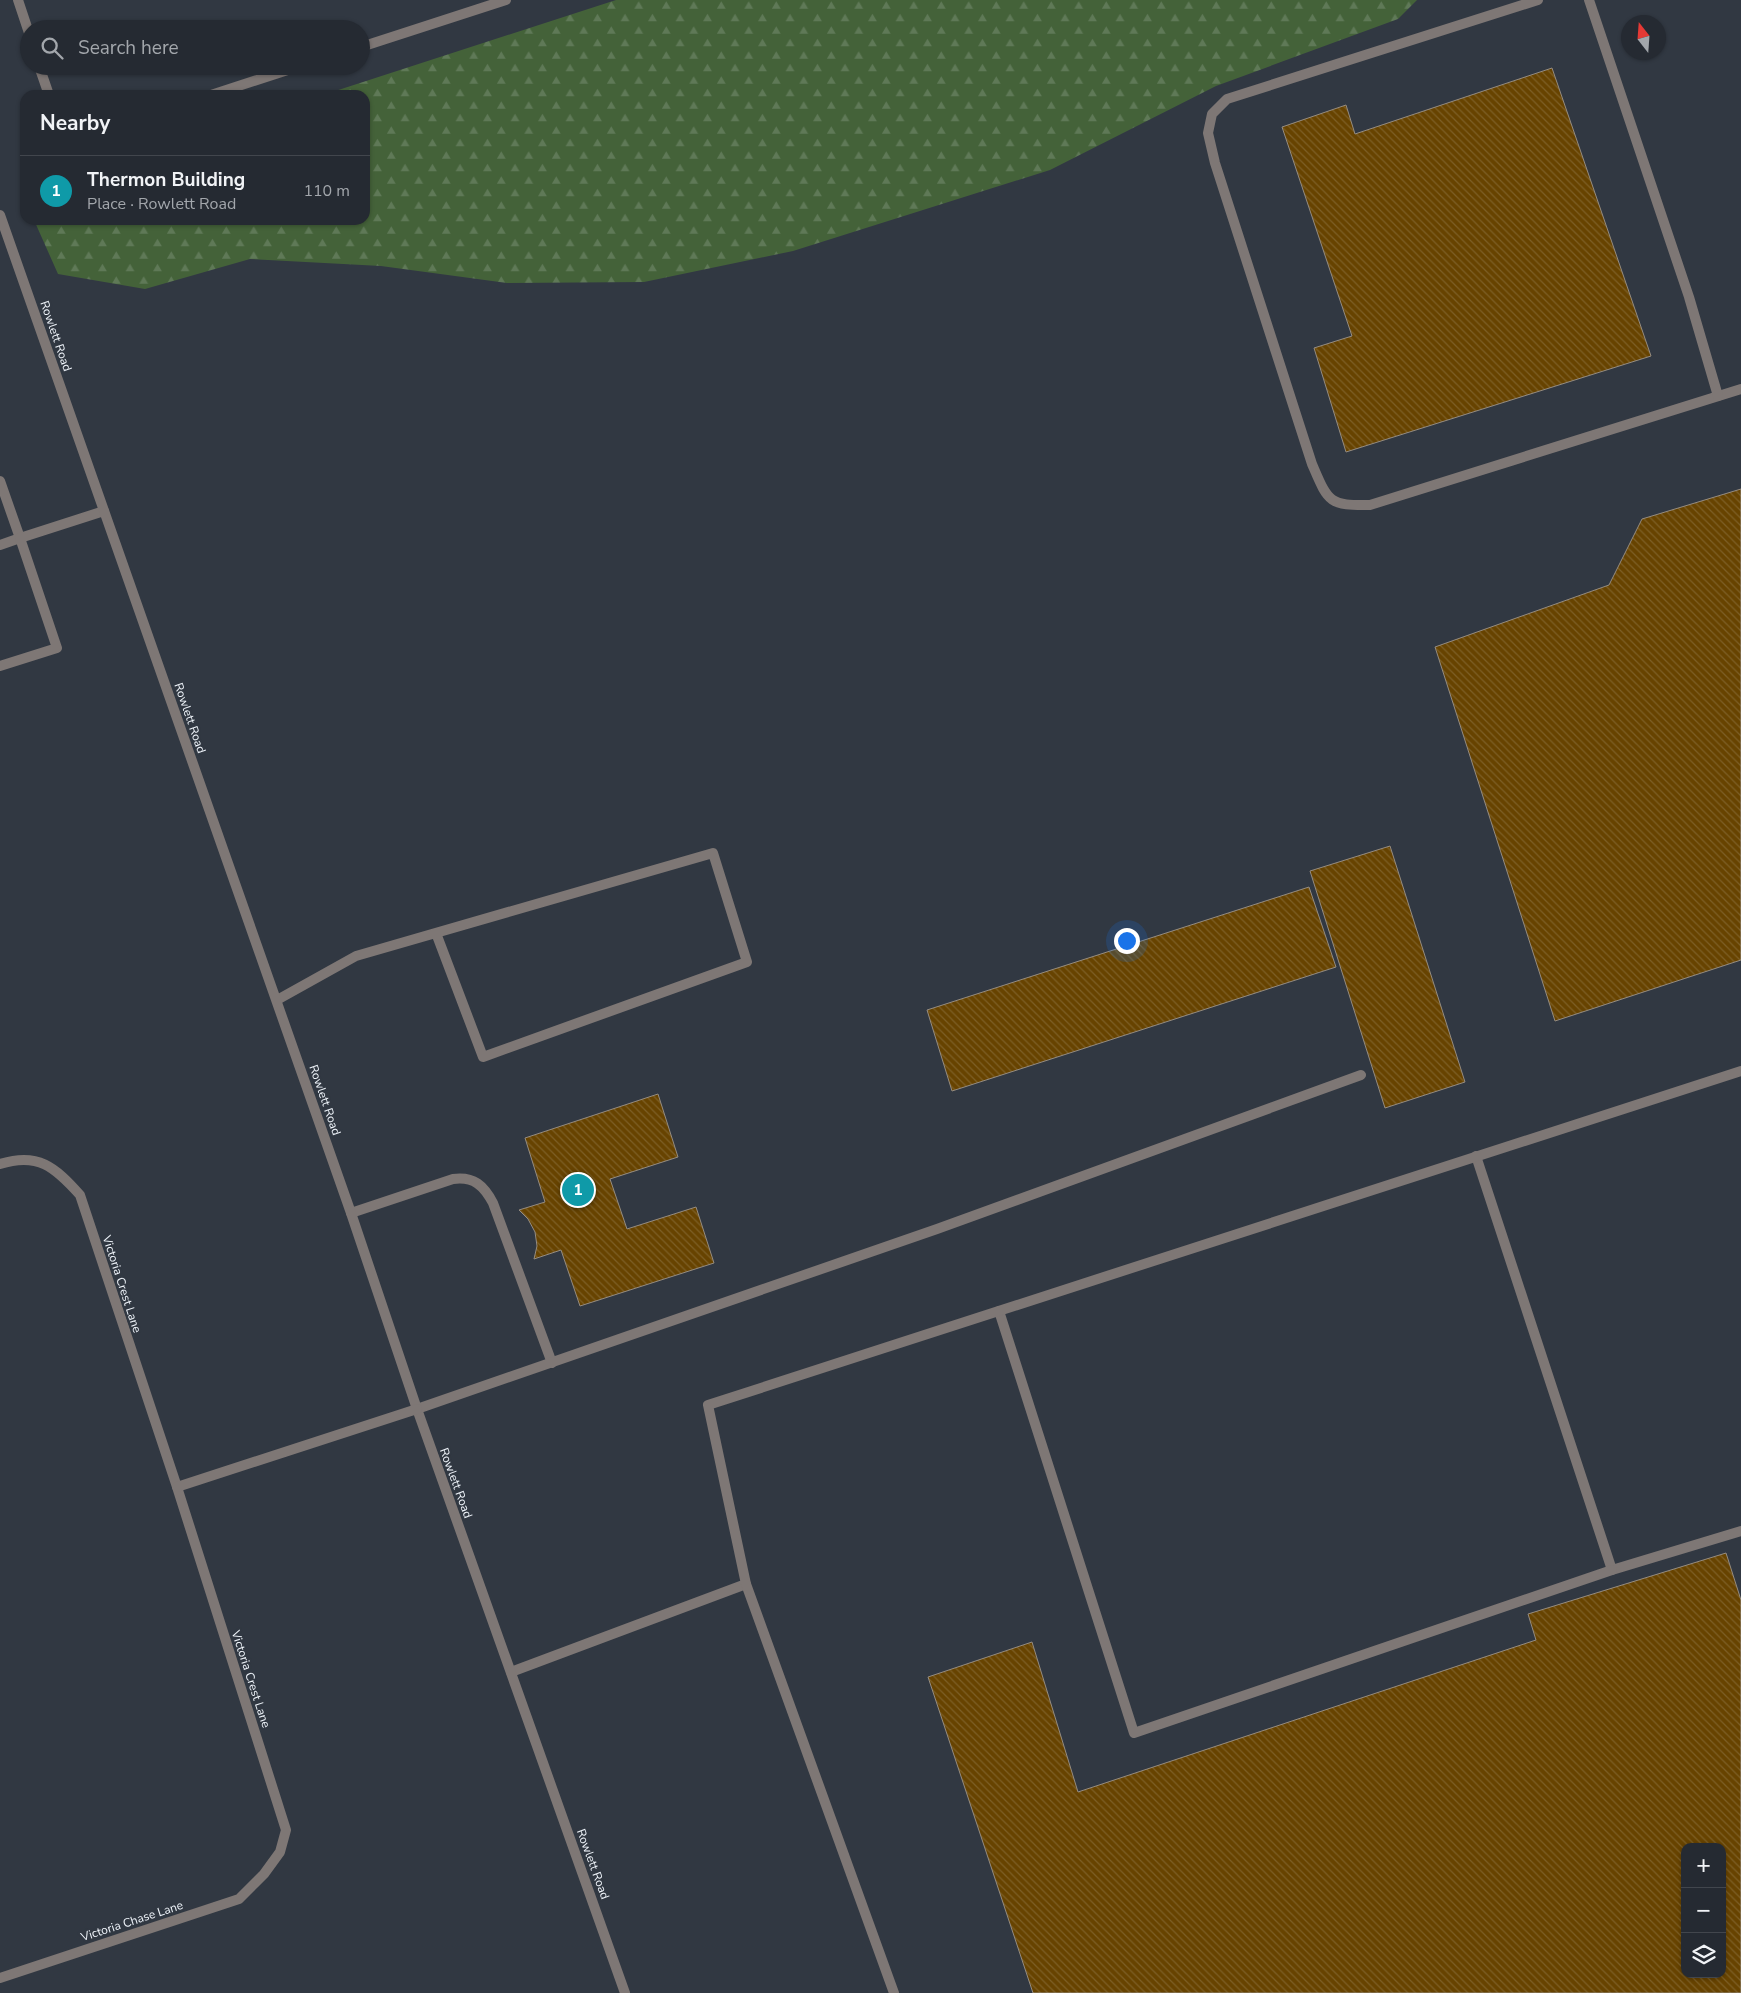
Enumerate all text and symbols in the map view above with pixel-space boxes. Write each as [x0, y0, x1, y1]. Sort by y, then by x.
north arrow [1621, 15, 1666, 60]
search box [20, 20, 370, 75]
icon: search [38, 34, 66, 62]
text: Search here [78, 35, 179, 61]
text: Nearby [40, 109, 110, 137]
text: Thermon Building [87, 167, 245, 193]
text: 1 [51, 180, 61, 202]
text: 110 m [303, 180, 350, 202]
text: Place · Rowlett Road [87, 193, 236, 215]
street label: Rowlett Road [36, 299, 76, 373]
street label: Rowlett Road [170, 681, 210, 755]
your location [1114, 928, 1140, 954]
street label: Rowlett Road [305, 1063, 345, 1137]
pin: 1 [562, 1171, 594, 1209]
street label: Victoria Crest Lane [98, 1232, 145, 1335]
street label: Rowlett Road [436, 1446, 476, 1520]
street label: Victoria Crest Lane [227, 1627, 274, 1730]
street label: Rowlett Road [573, 1827, 613, 1901]
map controls [1681, 1843, 1726, 1978]
button: + [1681, 1843, 1726, 1888]
button: − [1681, 1888, 1726, 1933]
street label: Victoria Chase Lane [78, 1897, 185, 1945]
button: layers [1681, 1933, 1726, 1978]

